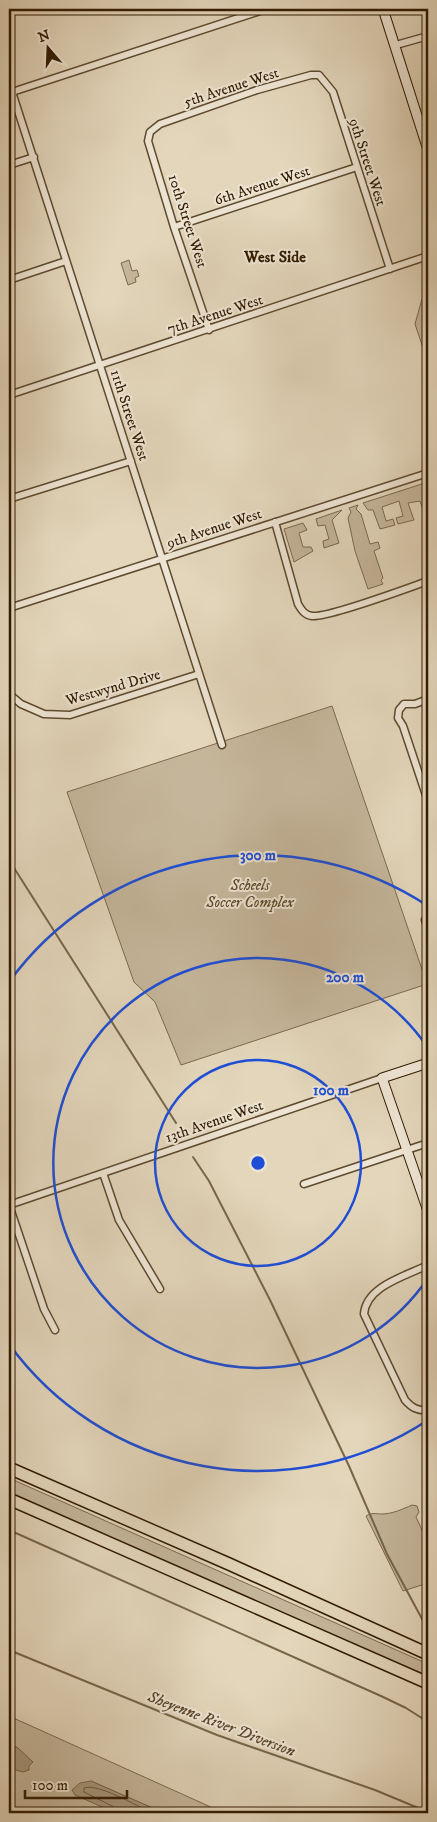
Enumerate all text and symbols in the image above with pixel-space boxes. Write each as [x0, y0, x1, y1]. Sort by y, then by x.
north arrow [22, 22, 72, 72]
text: N [36, 26, 53, 47]
street label: 5th Avenue West [181, 63, 281, 112]
street label: 9th Street West [344, 115, 391, 209]
street label: 6th Avenue West [212, 161, 312, 210]
street label: 10th Street West [163, 172, 212, 270]
district label: West Side [243, 247, 306, 267]
street label: 7th Avenue West [165, 290, 265, 339]
street label: 11th Street West [106, 367, 153, 463]
street label: 9th Avenue West [163, 504, 264, 553]
street label: Westwynd Drive [63, 665, 163, 710]
text: 300 m [240, 846, 277, 865]
park label: Scheels Soccer Complex [205, 876, 295, 912]
text: 200 m [326, 968, 365, 987]
text: 100 m [313, 1081, 350, 1100]
street label: 13th Avenue West [163, 1096, 266, 1147]
centre of rings [249, 1154, 267, 1172]
water label: Sheyenne River Diversion [144, 1686, 298, 1761]
scale bar [25, 1767, 128, 1799]
text: 100 m [32, 1776, 68, 1795]

